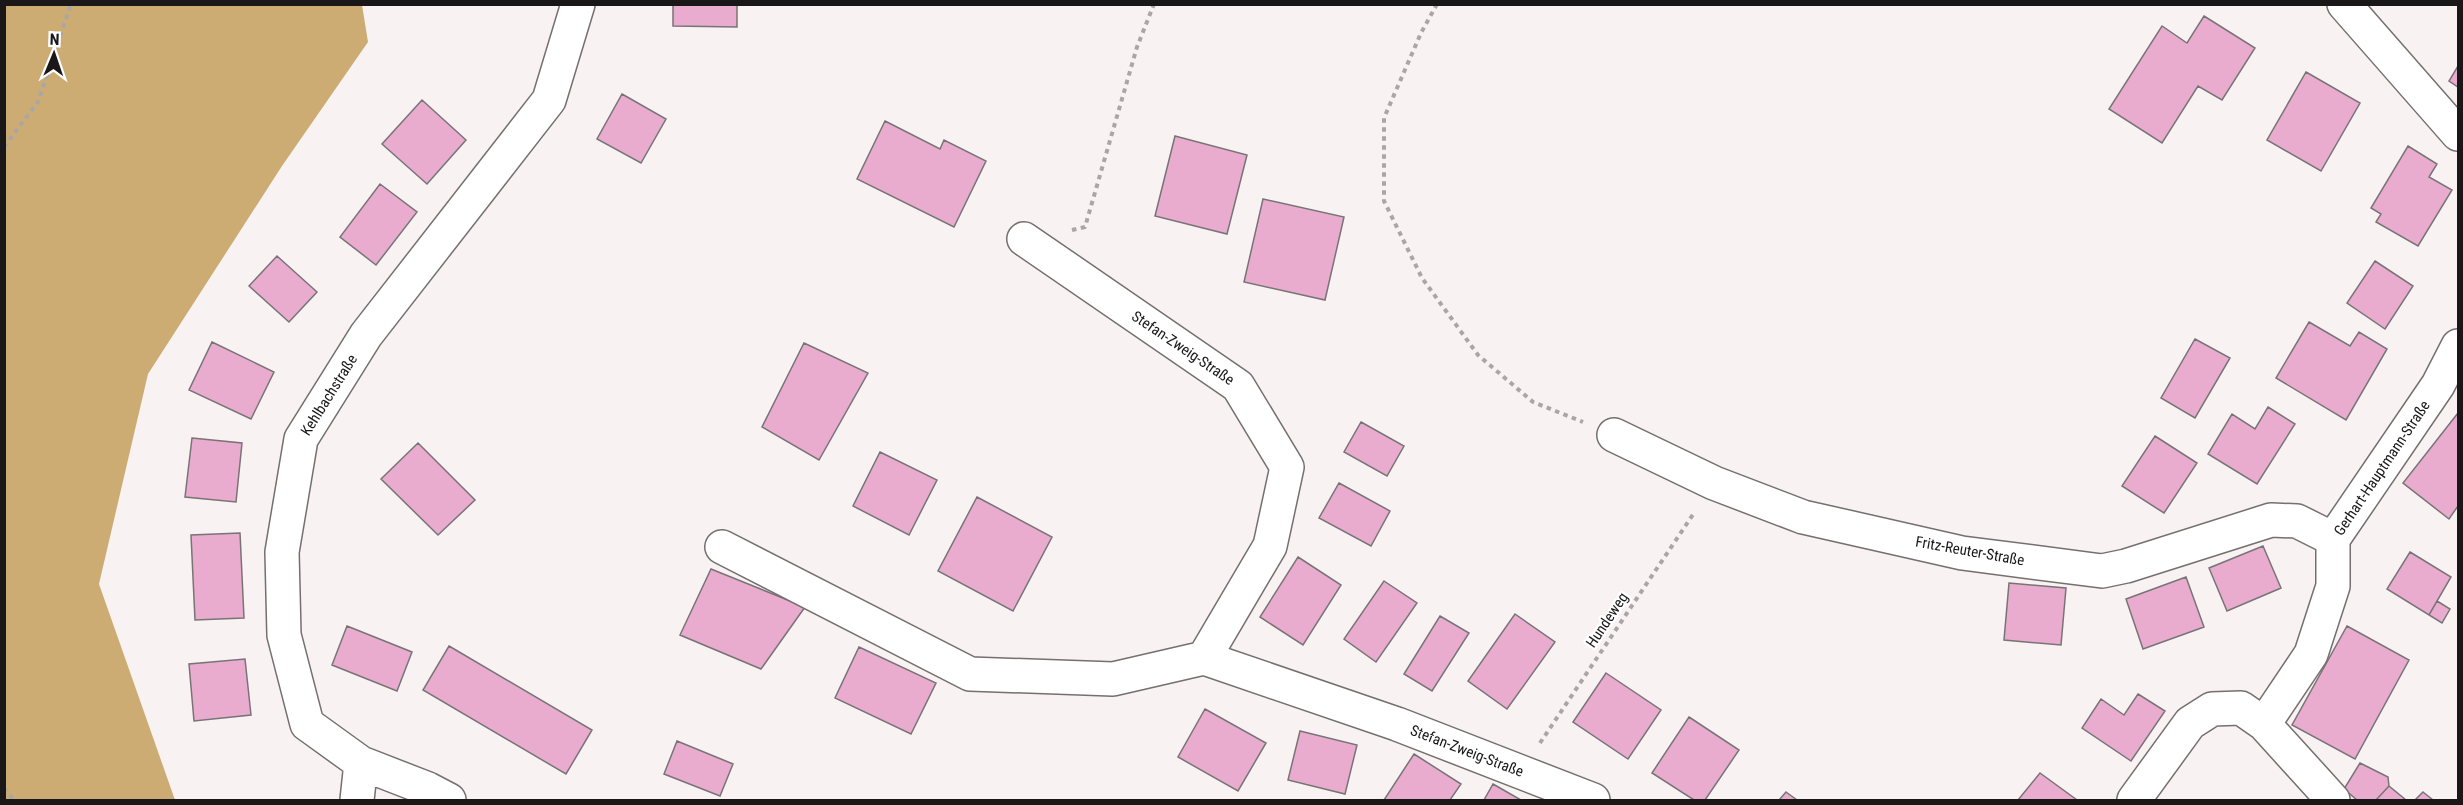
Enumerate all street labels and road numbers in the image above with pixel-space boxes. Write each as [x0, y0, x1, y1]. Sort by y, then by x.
street label: Stefan-Zweig-Straße [1128, 307, 1238, 389]
street label: Kehlbachstraße [297, 351, 361, 439]
street label: Gerhart-Hauptmann-Straße [2330, 397, 2434, 539]
street label: Fritz-Reuter-Straße [1914, 533, 2026, 569]
street label: Hundeweg [1582, 589, 1632, 651]
street label: Stefan-Zweig-Straße [1408, 721, 1526, 781]

